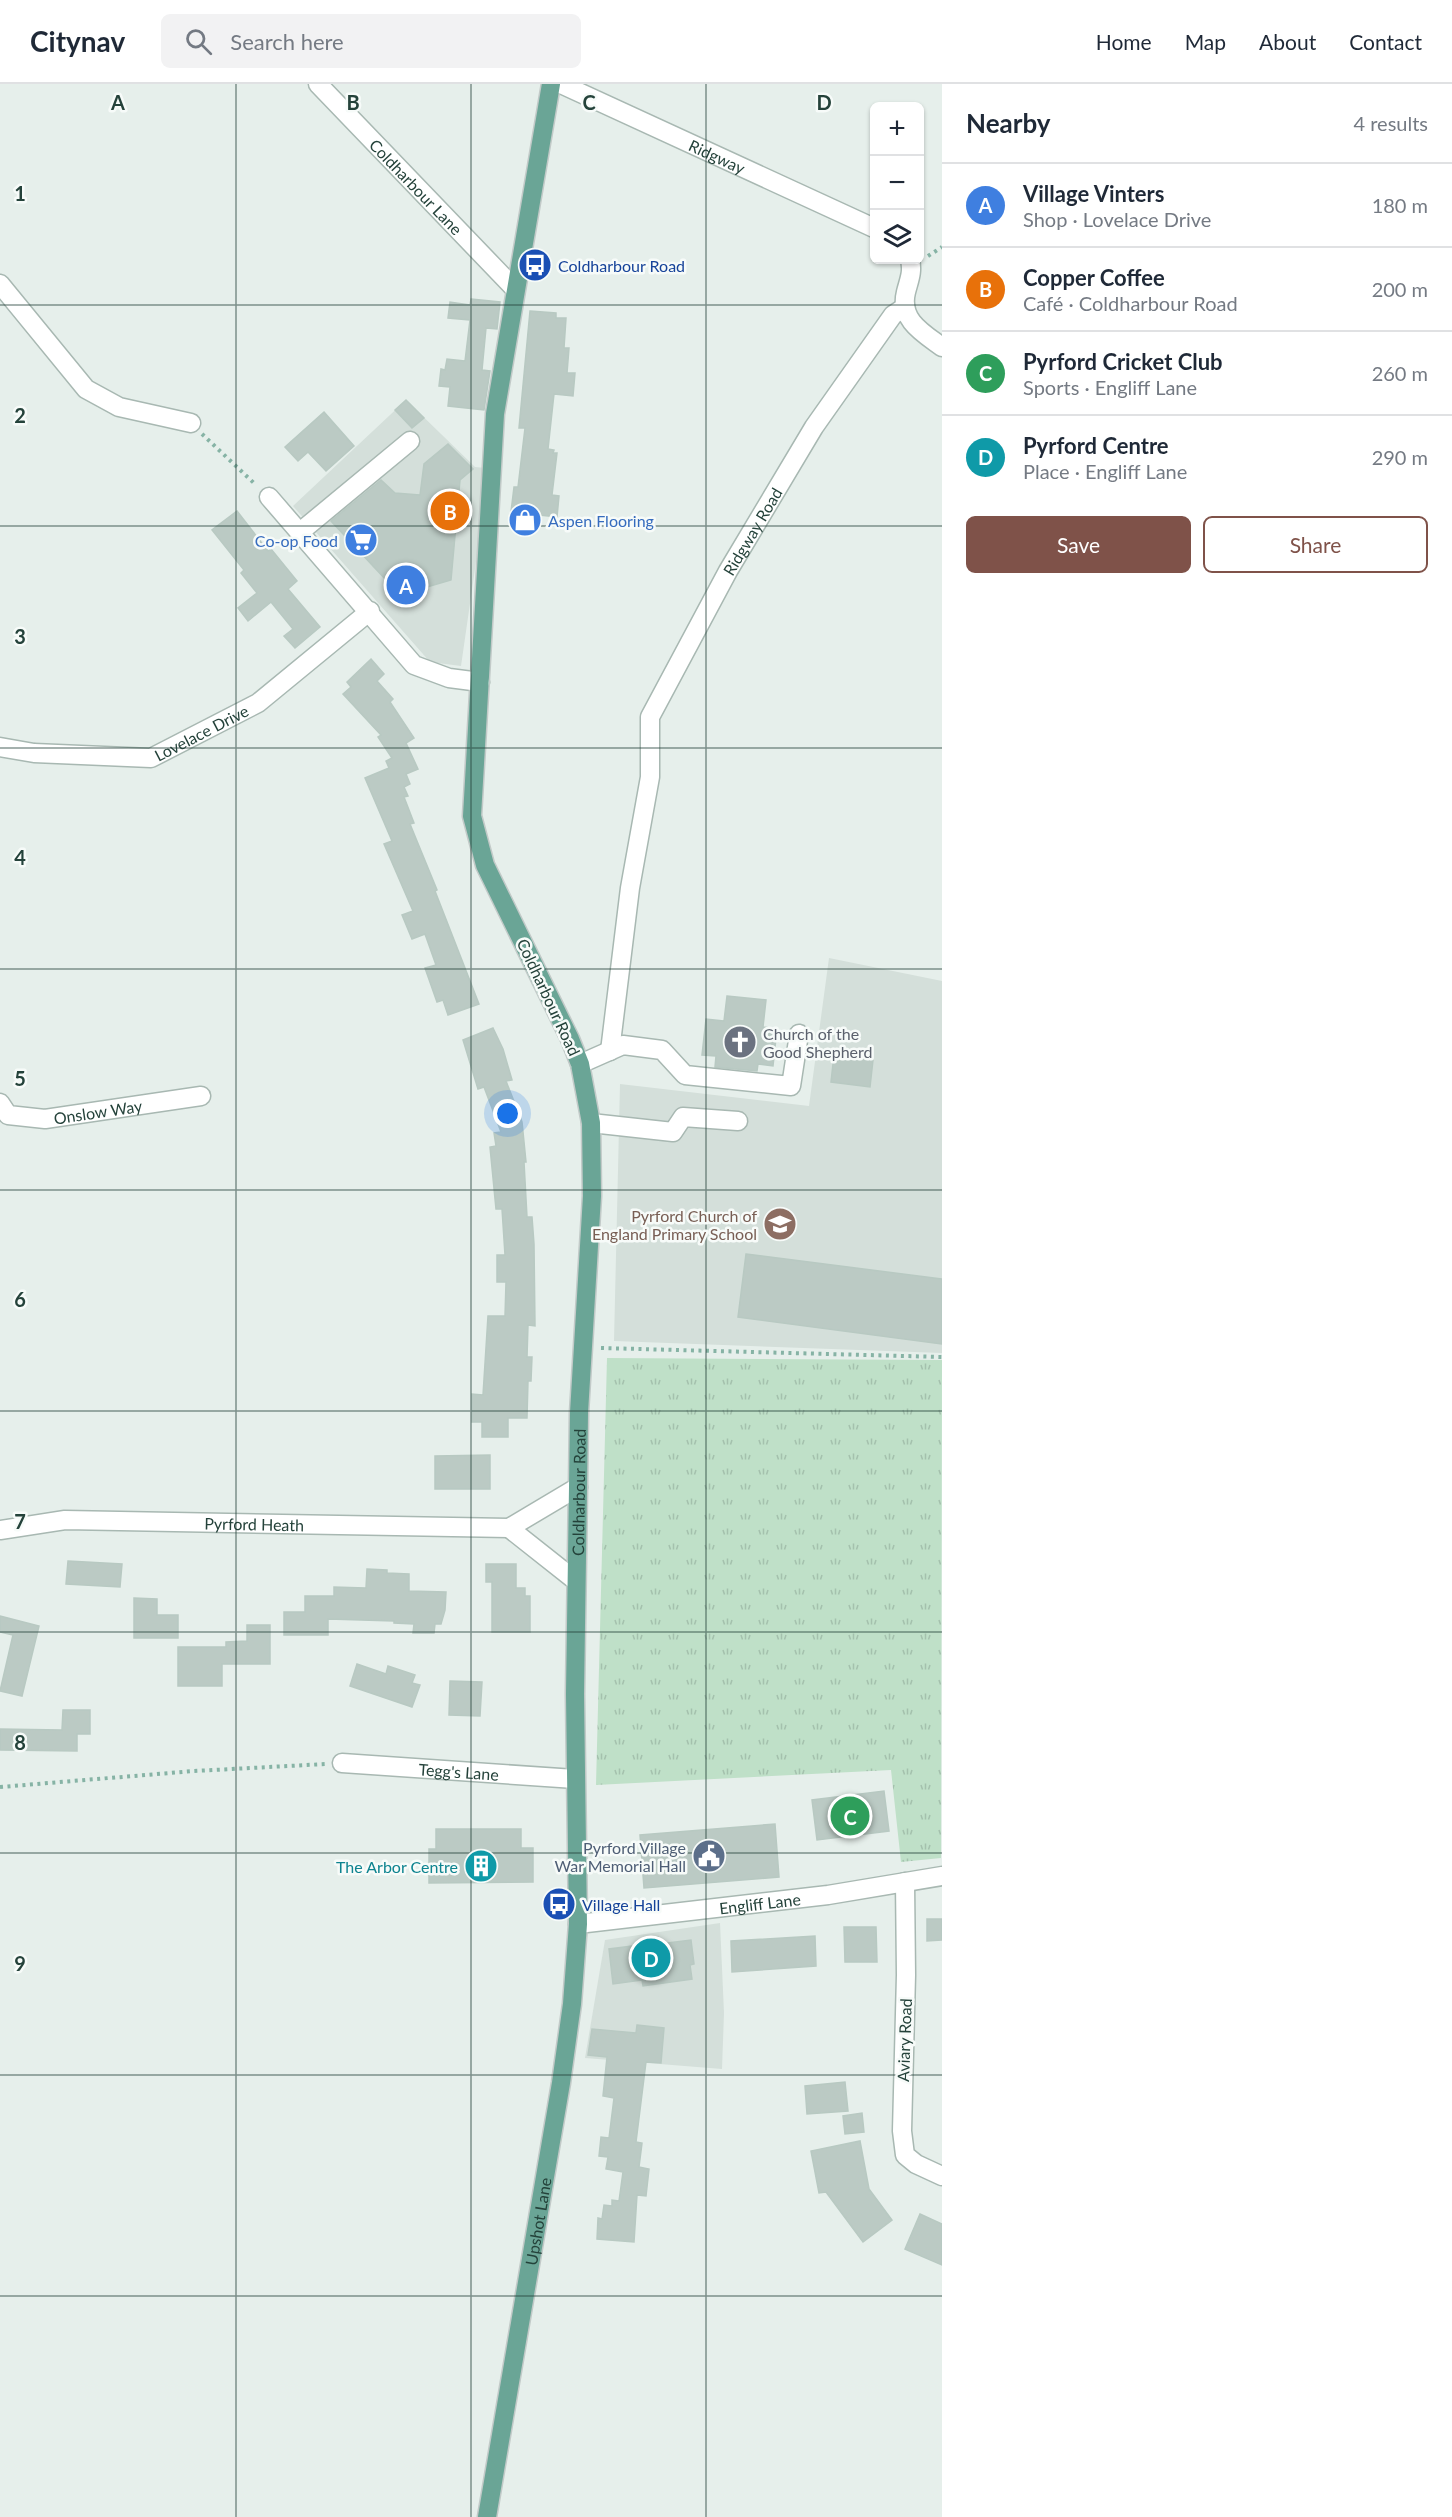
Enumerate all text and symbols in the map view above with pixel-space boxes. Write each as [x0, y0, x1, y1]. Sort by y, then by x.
search box [161, 14, 581, 68]
text: Citynav [30, 24, 125, 58]
icon: search [182, 25, 215, 58]
text: Search here [230, 28, 344, 55]
text: Home [1096, 29, 1152, 54]
text: Map [1185, 29, 1226, 54]
text: About [1259, 29, 1316, 54]
text: Contact [1349, 29, 1422, 54]
text: A [110, 90, 125, 114]
text: B [346, 90, 360, 114]
text: C [582, 90, 596, 114]
text: D [816, 90, 832, 114]
map controls [870, 102, 924, 264]
button: + [870, 102, 924, 156]
text: Nearby [966, 107, 1051, 139]
text: 4 results [1353, 111, 1428, 135]
street label: Coldharbour Lane [366, 135, 467, 238]
street label: Ridgway [686, 135, 749, 177]
button: − [870, 156, 924, 210]
text: Village Vinters [1023, 180, 1164, 207]
text: 1 [14, 181, 26, 205]
text: A [979, 193, 992, 217]
text: 180 m [1372, 193, 1428, 217]
text: Shop · Lovelace Drive [1023, 207, 1211, 231]
button: layers [870, 210, 924, 264]
bus stop icon: Coldharbour Road [517, 247, 553, 283]
place label: Coldharbour Road [558, 256, 685, 275]
text: Copper Coffee [1023, 264, 1165, 291]
text: B [979, 277, 992, 301]
text: 200 m [1372, 277, 1428, 301]
text: Café · Coldharbour Road [1023, 291, 1238, 315]
text: Pyrford Cricket Club [1023, 348, 1223, 375]
text: C [979, 361, 992, 385]
text: 260 m [1372, 361, 1428, 385]
text: Sports · Engliff Lane [1023, 375, 1197, 399]
text: 2 [14, 403, 26, 427]
text: Pyrford Centre [1023, 432, 1169, 459]
text: D [978, 445, 993, 469]
text: 290 m [1372, 445, 1428, 469]
text: Place · Engliff Lane [1023, 459, 1187, 483]
street label: Ridgway Road [718, 484, 785, 578]
pin: B [430, 488, 470, 534]
shop icon: Aspen Flooring [507, 502, 543, 538]
place label: Aspen Flooring [548, 511, 654, 530]
button: Save [966, 516, 1191, 573]
button: Share [1203, 516, 1428, 573]
supermarket icon: Co-op Food [343, 522, 379, 558]
place label: Co-op Food [255, 531, 338, 550]
pin: A [386, 562, 426, 608]
text: 3 [14, 624, 26, 648]
street label: Lovelace Drive [151, 700, 251, 764]
text: 4 [14, 845, 26, 869]
street label: Coldharbour Road [514, 935, 584, 1059]
church icon: Church of the Good Shepherd [722, 1024, 758, 1060]
place label: Church of the Good Shepherd [763, 1024, 873, 1061]
text: 5 [14, 1066, 26, 1090]
street label: Onslow Way [52, 1095, 144, 1127]
your location [493, 1099, 522, 1128]
place label: Pyrford Church of England Primary School [592, 1206, 757, 1243]
school or university icon: Pyrford Church of England Primary School [762, 1206, 798, 1242]
text: 6 [14, 1287, 26, 1311]
street label: Coldharbour Road [568, 1429, 588, 1556]
text: 7 [14, 1509, 26, 1533]
street label: Pyrford Heath [204, 1513, 304, 1534]
text: 8 [14, 1730, 26, 1754]
street label: Tegg's Lane [418, 1759, 499, 1783]
pin: C [830, 1794, 870, 1838]
place label: Pyrford Village War Memorial Hall [555, 1838, 686, 1875]
public building icon: Pyrford Village War Memorial Hall [691, 1838, 727, 1874]
building icon: The Arbor Centre [463, 1848, 499, 1884]
place label: The Arbor Centre [336, 1857, 458, 1876]
bus stop icon: Village Hall [541, 1886, 577, 1922]
street label: Engliff Lane [718, 1889, 802, 1917]
place label: Village Hall [582, 1895, 660, 1914]
pin: D [632, 1936, 670, 1980]
text: 9 [14, 1951, 26, 1975]
street label: Aviary Road [893, 1998, 915, 2082]
street label: Upshot Lane [521, 2176, 554, 2267]

